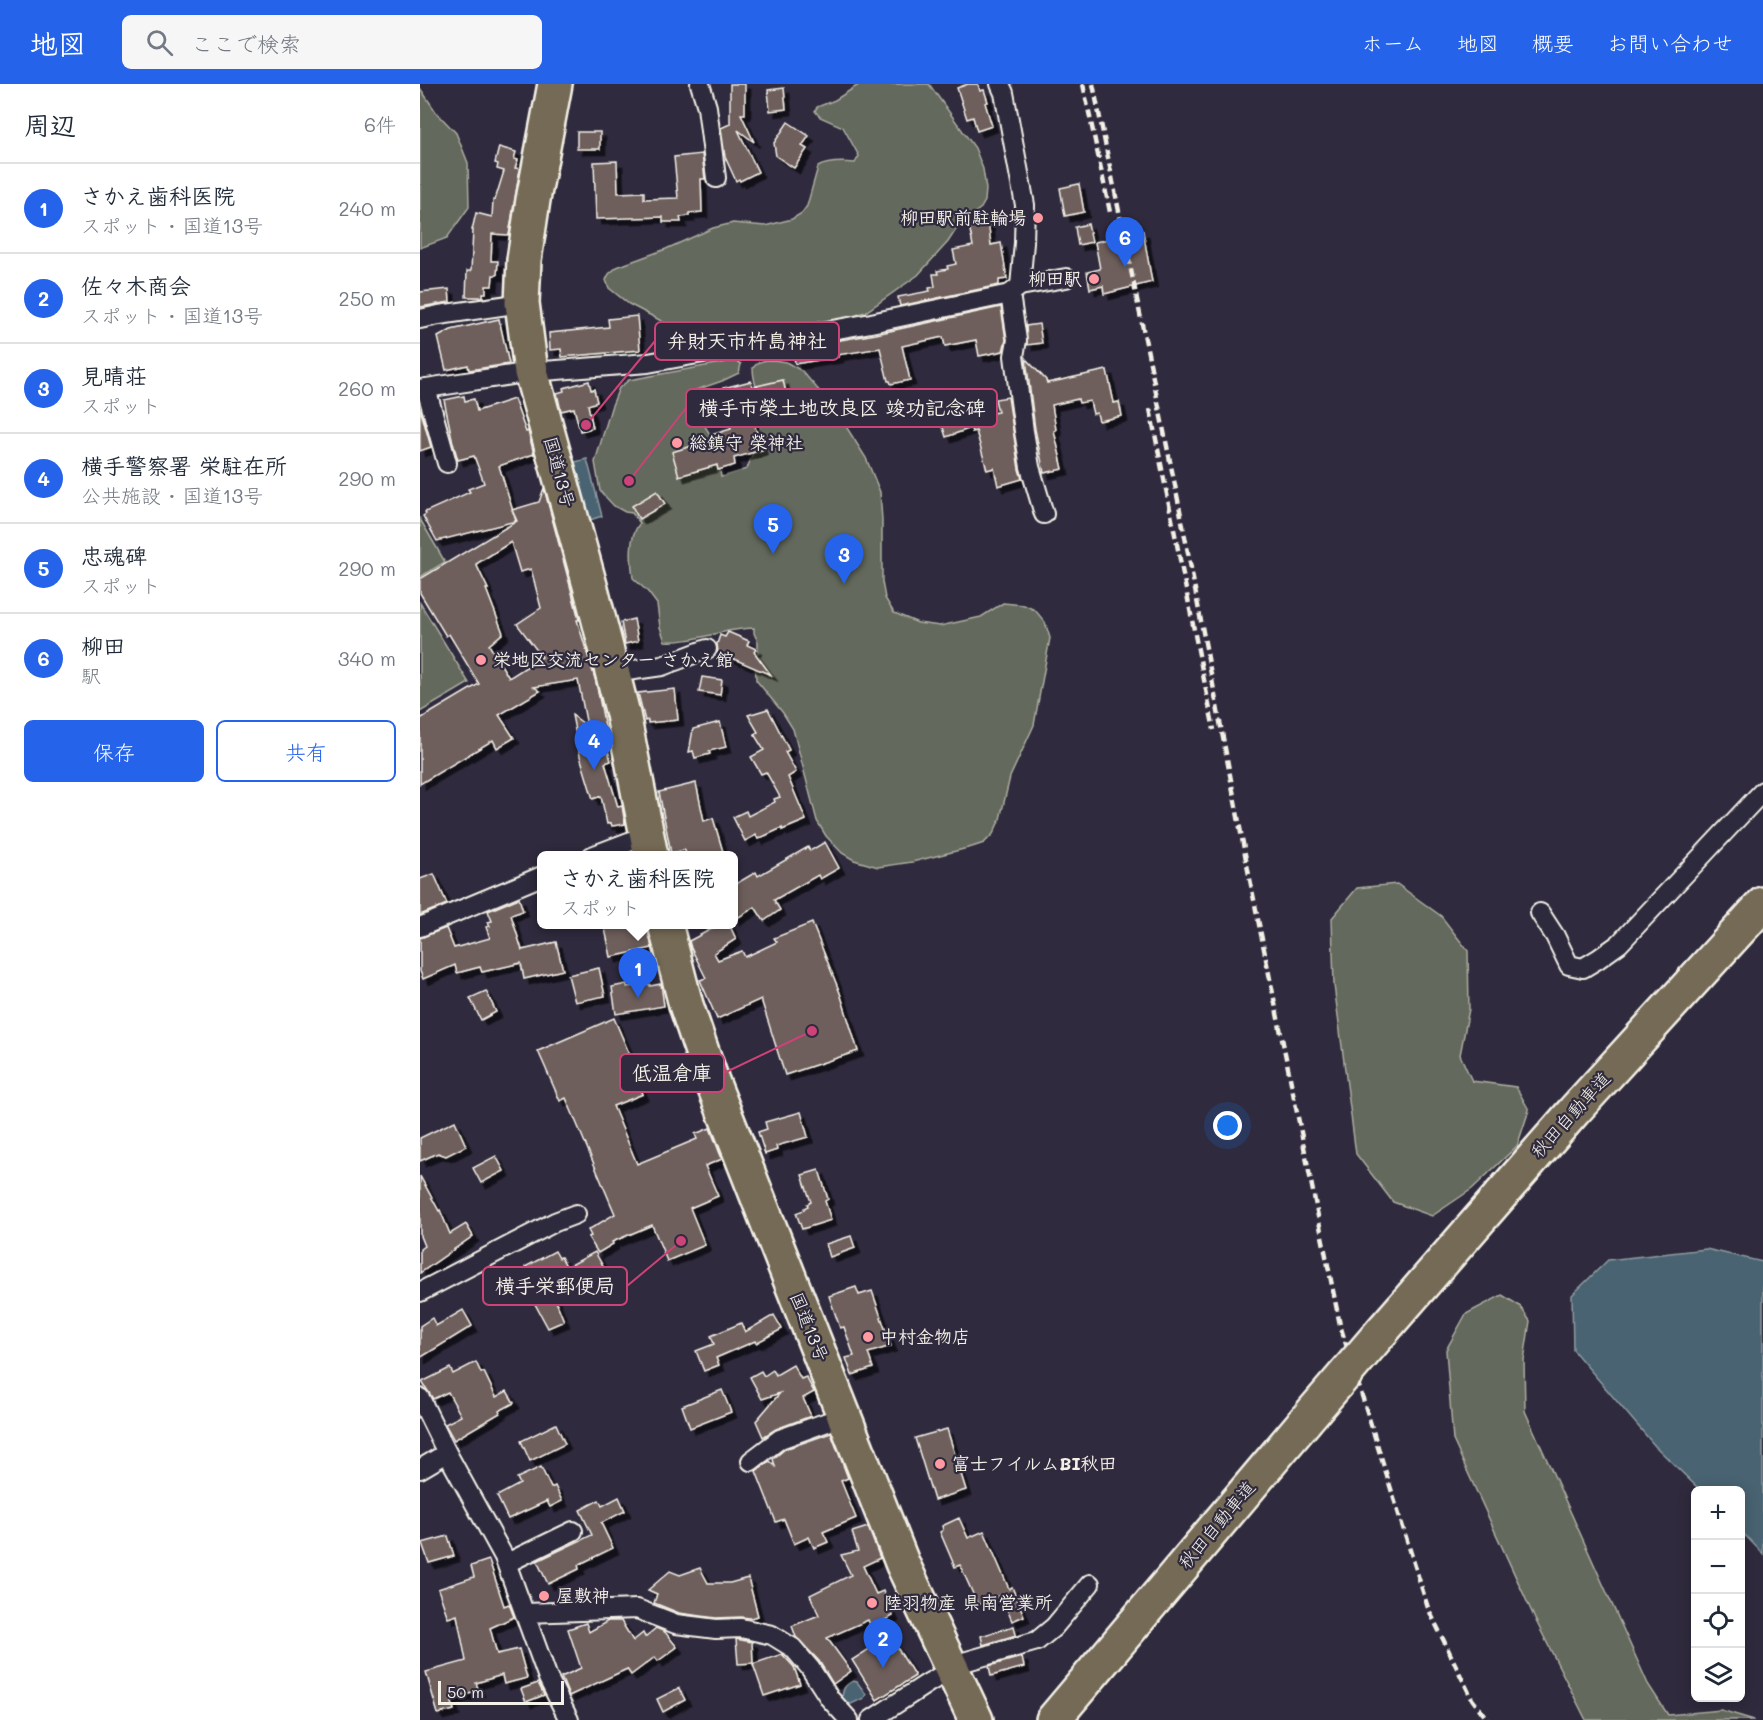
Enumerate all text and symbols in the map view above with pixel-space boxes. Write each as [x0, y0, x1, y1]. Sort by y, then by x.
search box [122, 15, 542, 69]
text: 地図 [30, 25, 86, 61]
icon: search [143, 26, 176, 59]
text: ここで検索 [191, 29, 301, 58]
text: ホーム [1362, 29, 1424, 56]
text: 地図 [1457, 29, 1499, 56]
text: 概要 [1532, 29, 1574, 56]
text: お問い合わせ [1607, 29, 1733, 56]
text: 周辺 [24, 108, 76, 142]
text: 6件 [364, 111, 396, 137]
text: さかえ歯科医院 [81, 181, 235, 210]
text: 1 [39, 195, 48, 221]
text: 240 m [338, 195, 396, 221]
place label: 柳田駅前駐輪場 [900, 205, 1026, 229]
marker: 柳田駅前駐輪場 [1031, 211, 1045, 225]
text: スポット · 国道13号 [81, 212, 263, 238]
pin: 6 [1106, 218, 1144, 267]
place label: 柳田駅 [1028, 266, 1082, 290]
text: 佐々木商会 [81, 271, 191, 300]
marker: 柳田駅 [1087, 272, 1101, 286]
text: 2 [38, 285, 49, 311]
text: 250 m [339, 285, 396, 311]
text: スポット · 国道13号 [81, 302, 263, 328]
callout: 弁財天市杵島神社 [655, 322, 839, 360]
text: 弁財天市杵島神社 [667, 327, 827, 353]
text: 見晴荘 [81, 361, 147, 390]
text: 3 [38, 375, 50, 401]
text: 260 m [338, 375, 396, 401]
callout: 横手市榮土地改良区 竣功記念碑 [686, 389, 997, 427]
text: スポット [81, 392, 161, 418]
text: 横手市榮土地改良区 竣功記念碑 [698, 394, 986, 420]
place label: 総鎮守 榮神社 [689, 430, 803, 454]
street label: 国道13号 [539, 434, 581, 510]
marker: 総鎮守 榮神社 [670, 436, 684, 450]
text: 横手警察署 栄駐在所 [81, 451, 287, 480]
text: 4 [37, 465, 50, 491]
text: 290 m [338, 465, 396, 491]
text: 公共施設 · 国道13号 [81, 482, 263, 508]
pin: 5 [754, 504, 792, 554]
pin: 3 [824, 534, 864, 584]
text: 忠魂碑 [81, 541, 147, 570]
text: 5 [38, 555, 49, 581]
text: 290 m [338, 555, 396, 581]
text: スポット [81, 572, 161, 598]
text: 柳田 [81, 631, 125, 660]
text: 6 [37, 645, 50, 671]
text: 340 m [338, 645, 396, 671]
place label: 栄地区交流センター さかえ館 [493, 647, 733, 671]
marker: 栄地区交流センター さかえ館 [474, 653, 488, 667]
text: 駅 [81, 662, 101, 688]
button: 保存 [24, 720, 204, 782]
button: 共有 [216, 720, 396, 782]
pin: 4 [574, 720, 614, 770]
popup [537, 851, 738, 929]
text: さかえ歯科医院 [560, 863, 715, 892]
text: スポット [560, 894, 640, 920]
pin: 1 [618, 948, 658, 998]
callout: 低温倉庫 [620, 1054, 724, 1092]
text: 低温倉庫 [632, 1059, 712, 1085]
street label: 秋田自動車道 [1525, 1066, 1615, 1162]
your location [1213, 1111, 1242, 1140]
callout: 横手栄郵便局 [483, 1267, 627, 1305]
text: 横手栄郵便局 [495, 1272, 615, 1298]
street label: 国道13号 [785, 1288, 835, 1365]
place label: 中村金物店 [880, 1324, 970, 1348]
marker: 中村金物店 [861, 1330, 875, 1344]
place label: 富士フイルムBI秋田 [952, 1451, 1117, 1475]
marker: 富士フイルムBI秋田 [933, 1457, 947, 1471]
street label: 秋田自動車道 [1172, 1475, 1260, 1573]
map controls [1691, 1486, 1745, 1702]
button: + [1691, 1486, 1745, 1540]
button: − [1691, 1540, 1745, 1594]
place label: 屋敷神 [556, 1583, 610, 1607]
marker: 屋敷神 [537, 1589, 551, 1603]
place label: 陸羽物産 県南営業所 [884, 1590, 1052, 1614]
button: locate [1691, 1594, 1745, 1648]
marker: 陸羽物産 県南営業所 [865, 1596, 879, 1610]
pin: 2 [864, 1618, 902, 1668]
button: layers [1691, 1648, 1745, 1702]
scale bar [438, 1678, 564, 1706]
text: 50 m [447, 1681, 484, 1702]

